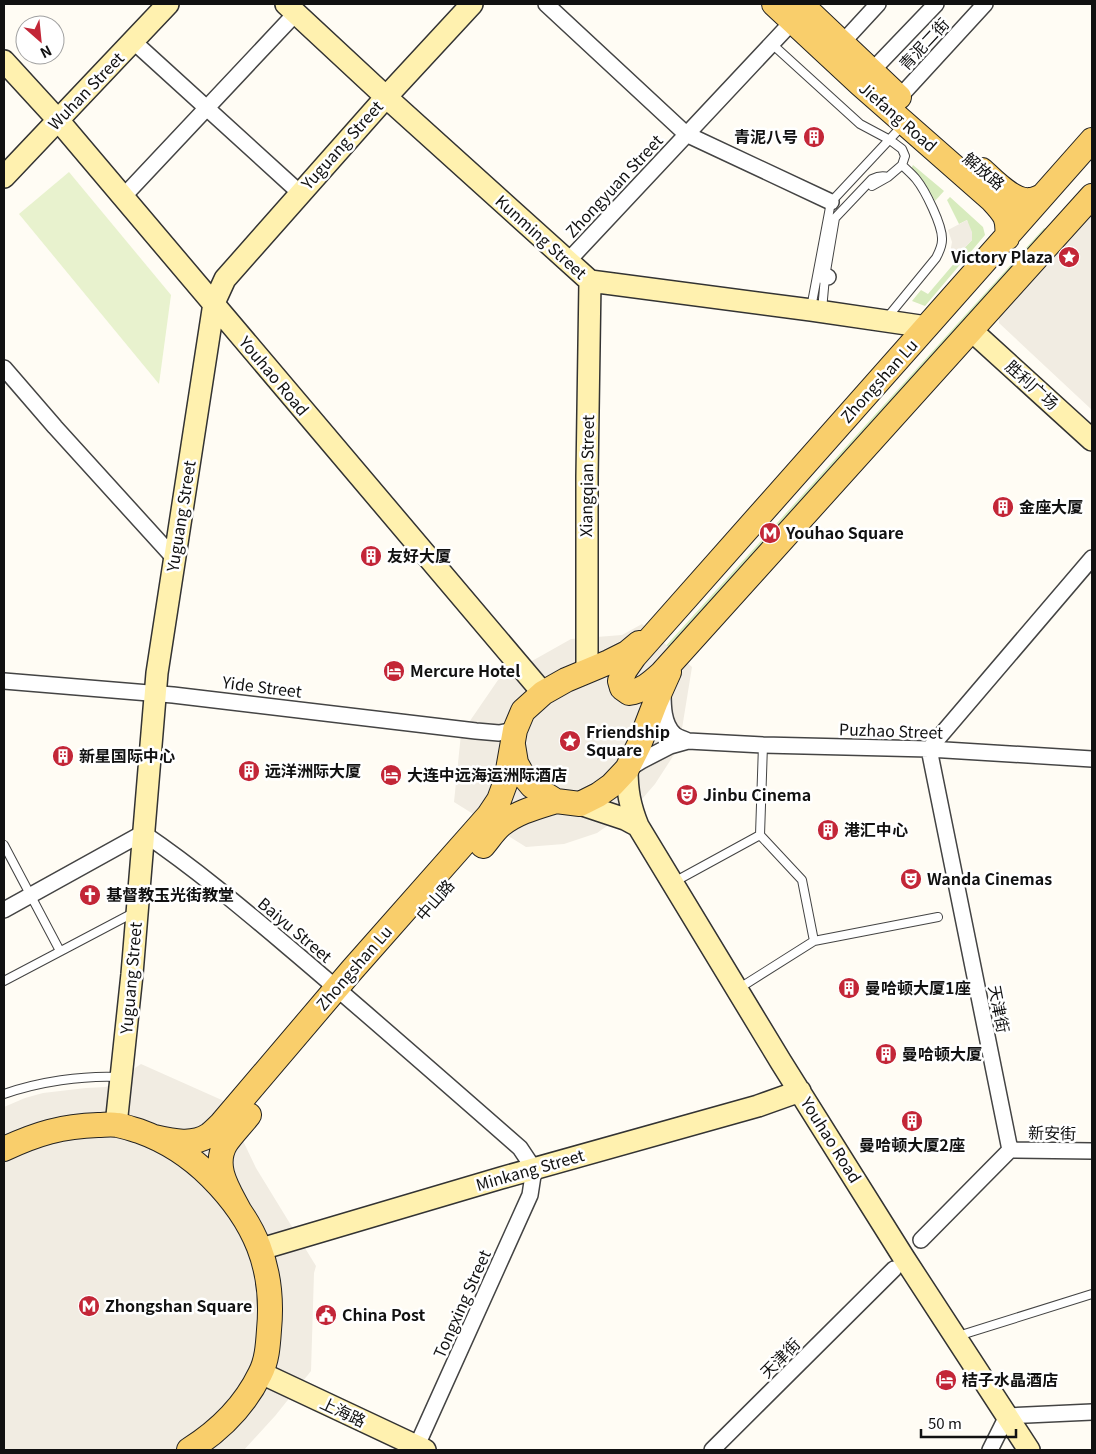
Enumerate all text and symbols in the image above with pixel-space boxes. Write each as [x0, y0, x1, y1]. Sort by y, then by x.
street label: 青泥二街 [893, 12, 954, 75]
north arrow [15, 15, 65, 65]
text: N [37, 41, 56, 64]
street label: Wuhan Street [42, 46, 129, 135]
street label: Jiefang Road [854, 76, 943, 157]
street label: Yuguang Street [294, 95, 388, 195]
place label: 青泥八号 [734, 124, 798, 148]
building icon: 青泥八号 [802, 125, 826, 149]
street label: Zhongyuan Street [559, 128, 667, 242]
street label: 解放路 [959, 146, 1011, 195]
street label: Kunming Street [491, 189, 593, 284]
place label: Victory Plaza [950, 244, 1053, 268]
place icon: Victory Plaza [1057, 245, 1081, 269]
street label: Youhao Road [234, 330, 315, 420]
street label: Zhongshan Lu [834, 333, 922, 428]
street label: 胜利广场 [1001, 354, 1064, 415]
street label: Xiangqian Street [573, 415, 599, 537]
street label: Yuguang Street [159, 459, 201, 574]
place label: 金座大厦 [1019, 494, 1083, 518]
building icon: 金座大厦 [991, 495, 1015, 519]
place label: Youhao Square [785, 520, 904, 544]
metro station icon: Youhao Square [758, 521, 782, 545]
place label: 友好大厦 [387, 543, 451, 567]
building icon: 友好大厦 [359, 544, 383, 568]
place label: Mercure Hotel [410, 658, 520, 682]
hotel icon: Mercure Hotel [382, 659, 406, 683]
street label: Yide Street [220, 669, 303, 703]
street label: Puzhao Street [839, 716, 943, 744]
place label: Friendship Square [586, 719, 670, 761]
place icon: Friendship Square [558, 729, 582, 753]
place label: 新星国际中心 [79, 743, 175, 767]
building icon: 新星国际中心 [51, 744, 75, 768]
place label: 远洋洲际大厦 [265, 758, 361, 782]
building icon: 远洋洲际大厦 [237, 759, 261, 783]
place label: 大连中远海运洲际酒店 [407, 762, 567, 786]
hotel icon: 大连中远海运洲际酒店 [379, 763, 403, 787]
place label: Jinbu Cinema [703, 782, 811, 806]
theatre icon: Jinbu Cinema [675, 783, 699, 807]
place label: 港汇中心 [844, 817, 908, 841]
building icon: 港汇中心 [816, 818, 840, 842]
place label: Wanda Cinemas [927, 866, 1052, 890]
theatre icon: Wanda Cinemas [899, 867, 923, 891]
street label: 中山路 [409, 873, 459, 925]
place label: 基督教玉光街教堂 [106, 882, 234, 906]
church icon: 基督教玉光街教堂 [78, 883, 102, 907]
street label: Baiyu Street [253, 891, 338, 967]
street label: Zhongshan Lu [310, 920, 397, 1015]
street label: Yuguang Street [113, 921, 147, 1036]
place label: 曼哈顿大厦1座 [865, 975, 970, 999]
building icon: 曼哈顿大厦1座 [837, 976, 861, 1000]
street label: 天津街 [984, 983, 1016, 1035]
place label: 曼哈顿大厦 [902, 1041, 982, 1065]
building icon: 曼哈顿大厦 [874, 1042, 898, 1066]
street label: Youhao Road [795, 1091, 868, 1187]
building icon: 曼哈顿大厦2座 [900, 1109, 924, 1133]
street label: 新安街 [1028, 1120, 1076, 1144]
place label: 曼哈顿大厦2座 [859, 1132, 965, 1156]
street label: Minkang Street [473, 1142, 587, 1196]
street label: Tongxing Street [426, 1246, 496, 1362]
place label: Zhongshan Square [105, 1293, 252, 1317]
metro station icon: Zhongshan Square [77, 1294, 101, 1318]
place label: China Post [342, 1302, 425, 1326]
public building icon: China Post [314, 1303, 338, 1327]
street label: 天津街 [754, 1332, 805, 1383]
place label: 桔子水晶酒店 [962, 1367, 1058, 1391]
hotel icon: 桔子水晶酒店 [934, 1368, 958, 1392]
street label: 上海路 [317, 1390, 370, 1432]
scale bar [921, 1406, 1016, 1438]
text: 50 m [928, 1412, 962, 1433]

